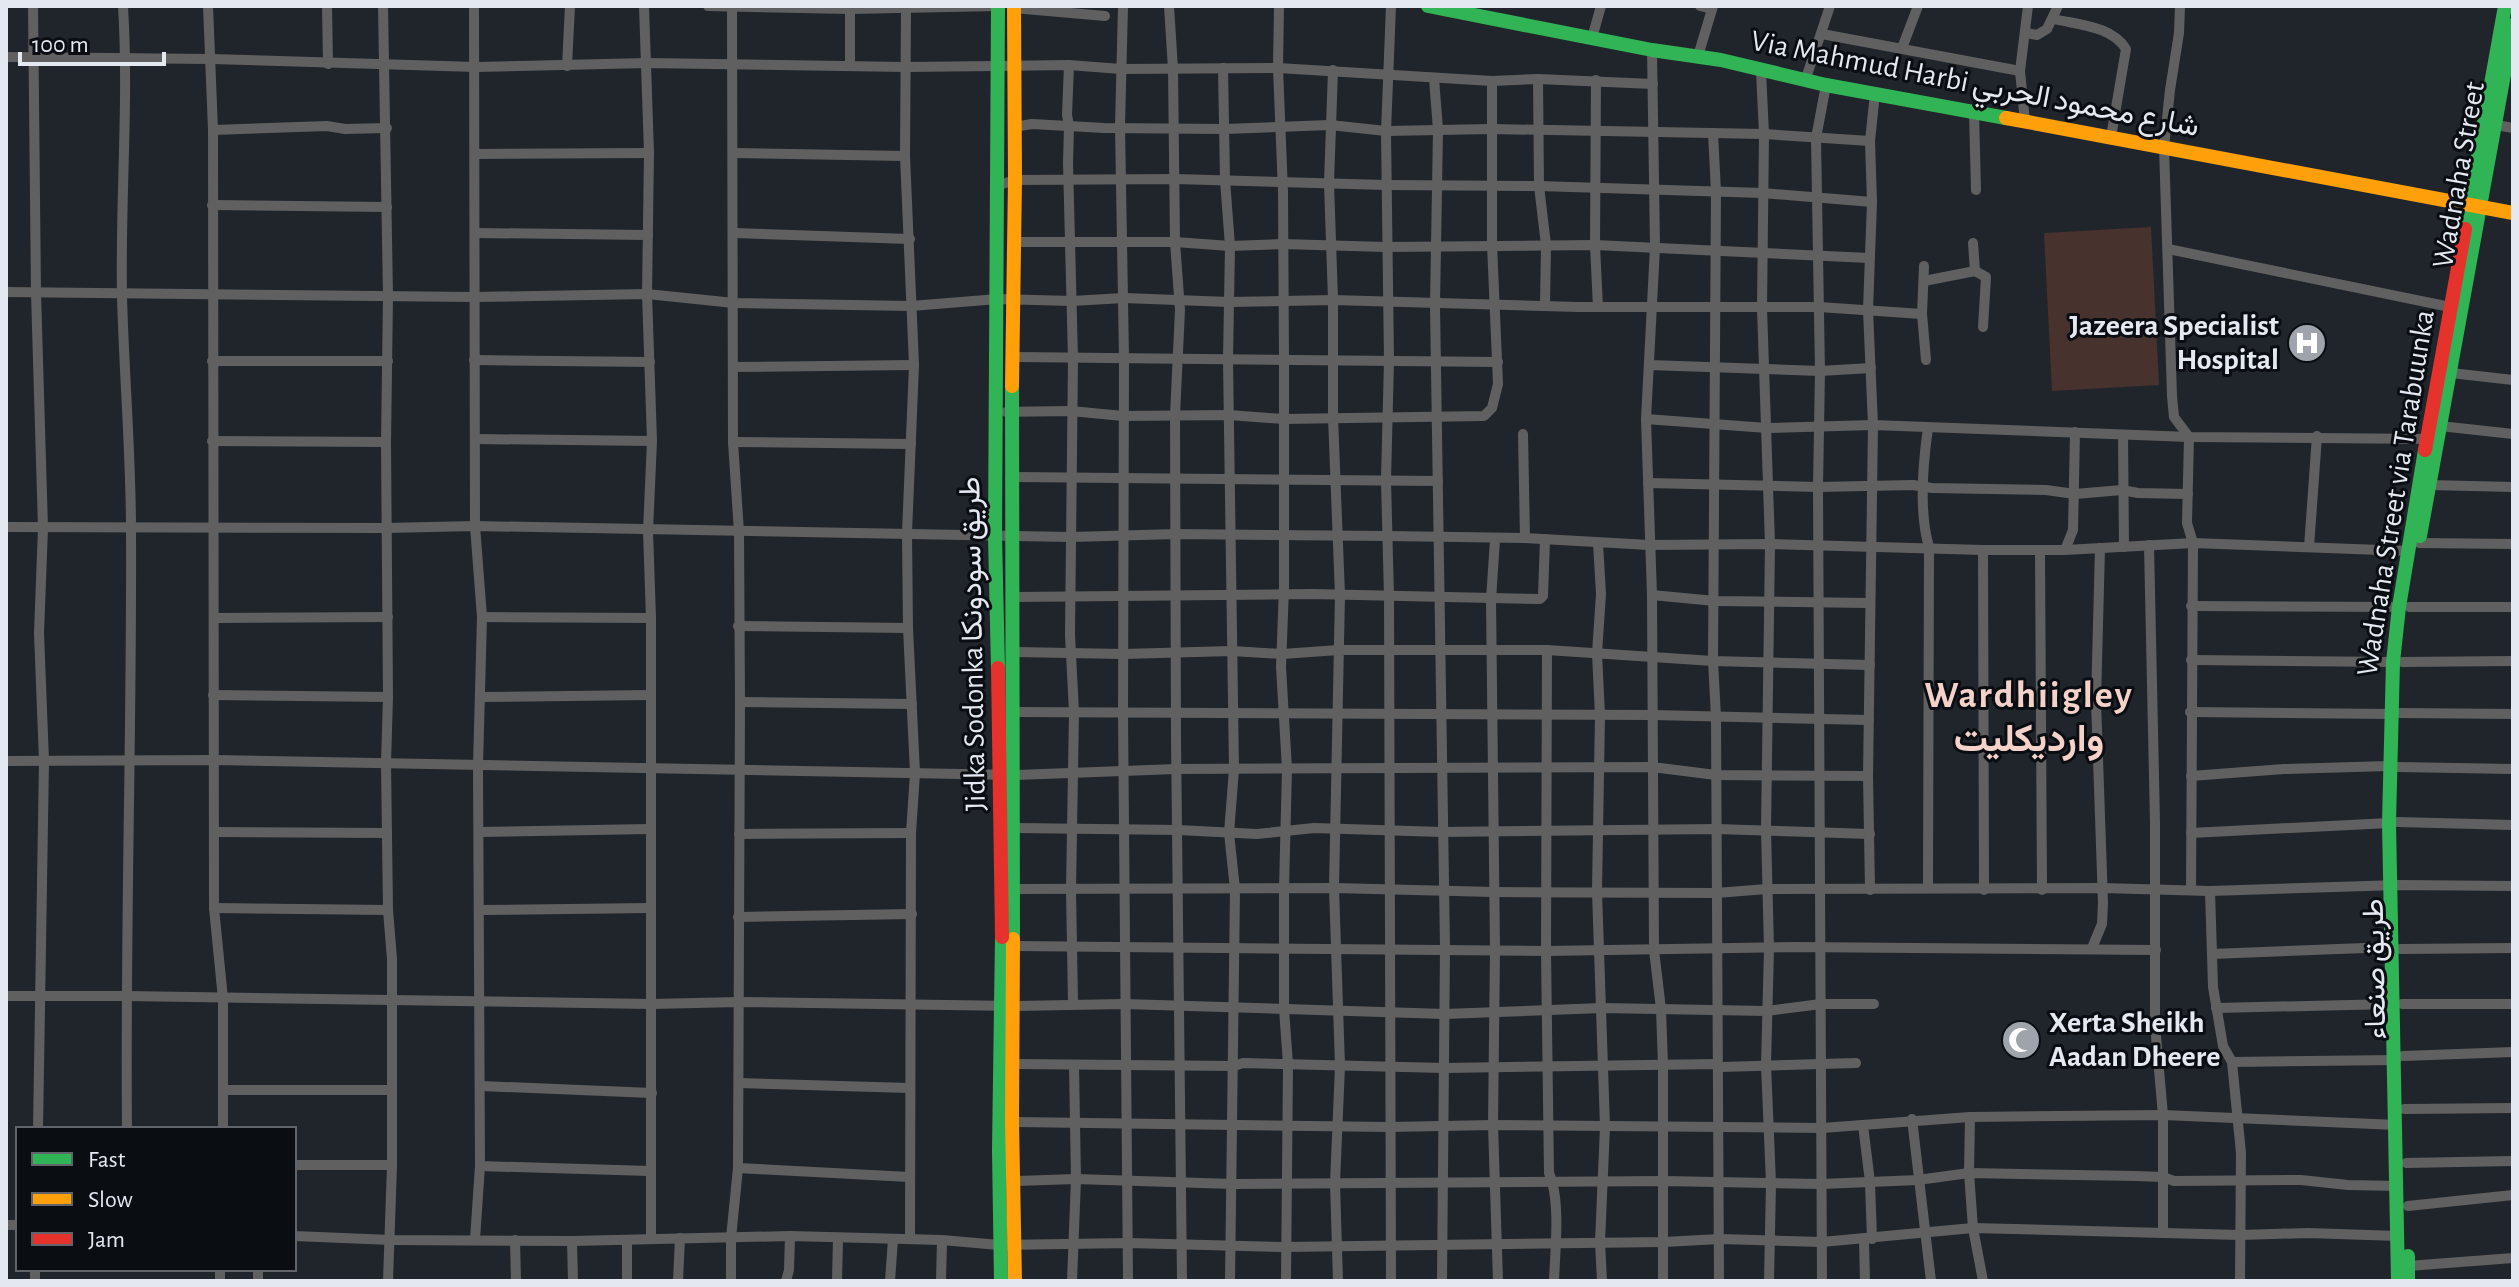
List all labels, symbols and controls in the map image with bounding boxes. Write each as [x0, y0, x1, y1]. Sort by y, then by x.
scale bar [20, 16, 164, 66]
street label: Via Mahmud Harbi شارع محمود الحربي [1747, 26, 2202, 150]
text: 100 m [32, 33, 89, 57]
street label: Wadnaha Street [2428, 79, 2490, 271]
street label: Wadnaha Street via Tarabuunka [2352, 308, 2440, 678]
place label: Jazeera Specialist Hospital [2069, 311, 2279, 375]
hospital icon: Jazeera Specialist Hospital [2286, 322, 2328, 364]
street label: Jidka Sodonka طريق سودونكا [955, 476, 993, 812]
district label: Wardhiigley وارديكليت [1924, 677, 2134, 762]
street label: طريق صنعاء [2359, 898, 2393, 1040]
place label: Xerta Sheikh Aadan Dheere [2049, 1008, 2220, 1072]
mosque icon: Xerta Sheikh Aadan Dheere [2000, 1019, 2042, 1061]
legend [16, 1127, 296, 1271]
text: Fast [88, 1148, 126, 1172]
text: Slow [88, 1188, 133, 1212]
text: Jam [88, 1228, 125, 1252]

